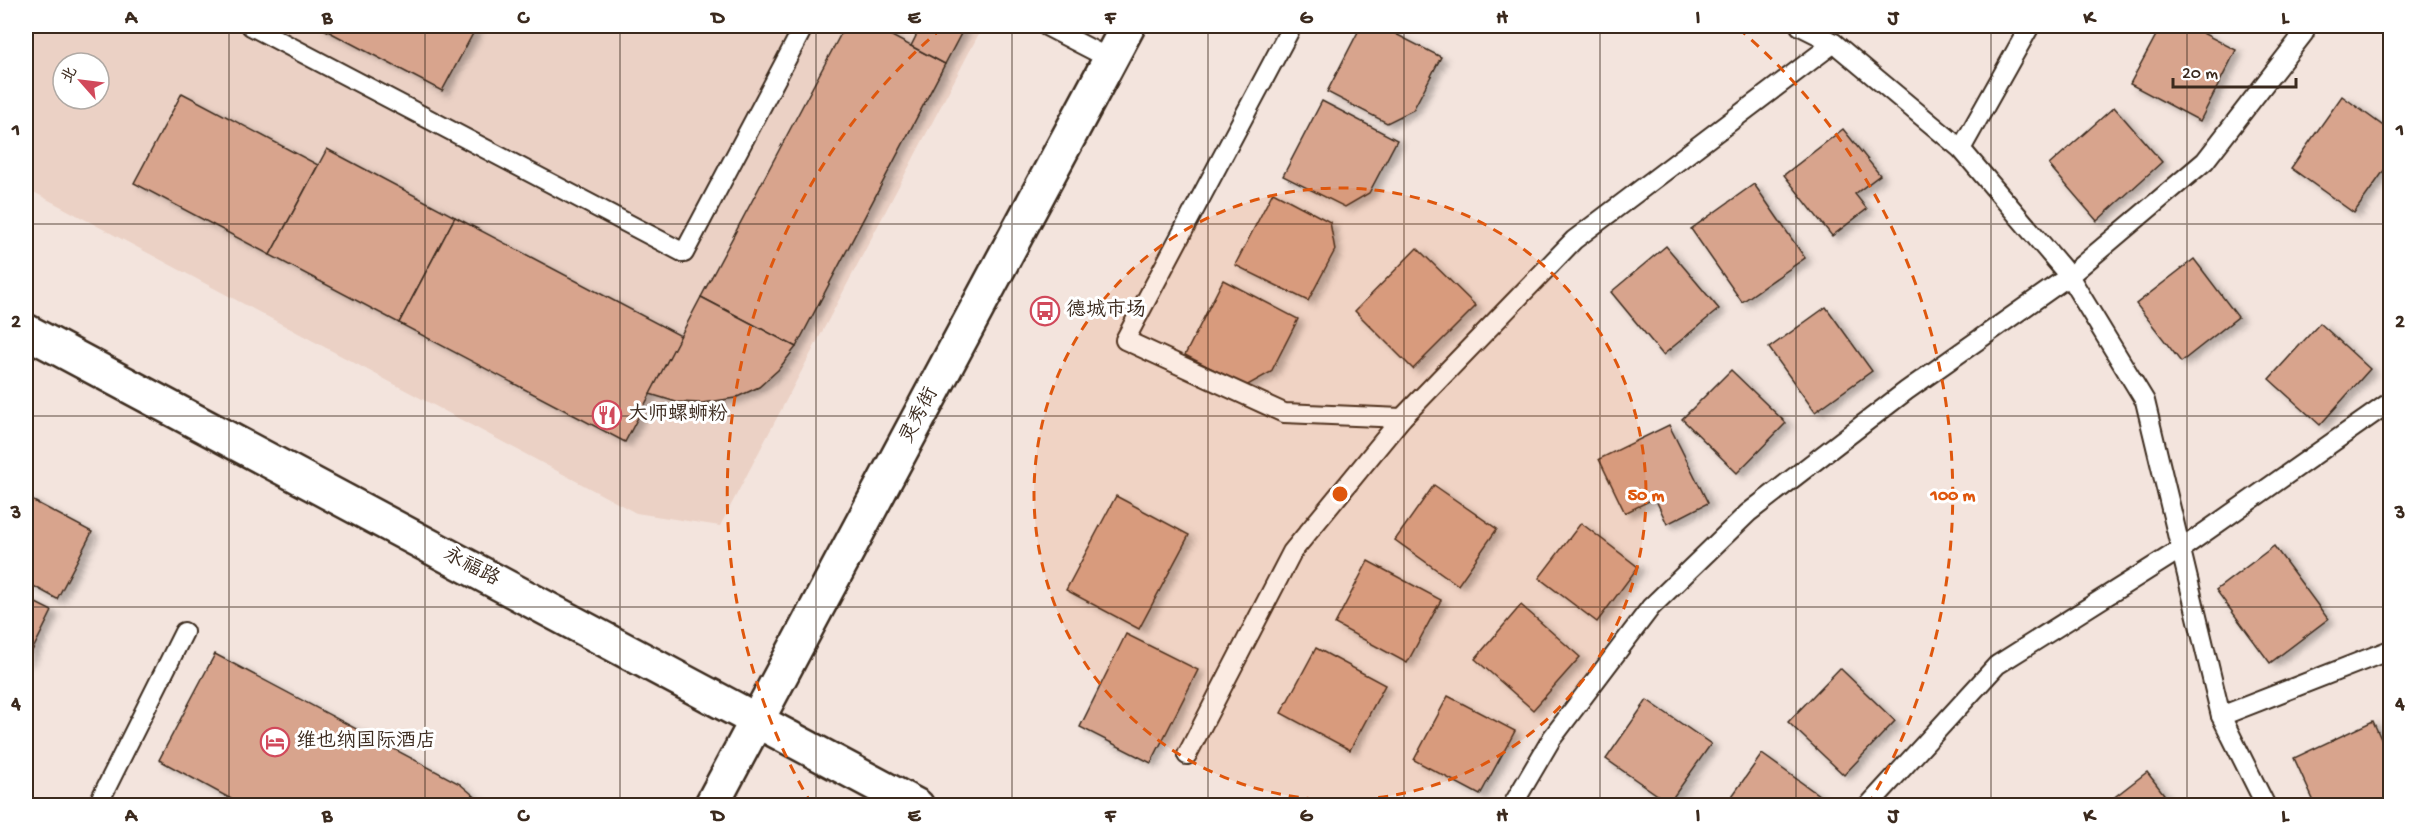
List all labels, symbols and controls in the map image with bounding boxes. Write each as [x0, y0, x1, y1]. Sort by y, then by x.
text: A [124, 8, 139, 31]
text: B [321, 8, 333, 31]
text: C [517, 8, 531, 31]
text: D [709, 8, 725, 31]
text: E [908, 8, 922, 31]
text: F [1104, 8, 1117, 31]
text: G [1300, 8, 1314, 31]
text: H [1496, 8, 1508, 31]
text: I [1696, 8, 1701, 31]
text: J [1887, 8, 1900, 31]
text: K [2082, 8, 2097, 31]
text: L [2281, 8, 2290, 31]
north arrow [51, 51, 111, 111]
scale bar [2173, 51, 2296, 89]
text: 北 [58, 64, 83, 87]
text: 20 m [2182, 64, 2218, 85]
text: 1 [11, 120, 20, 143]
text: 1 [2395, 120, 2404, 143]
bus stop icon: 德城市场 [1029, 295, 1061, 327]
place label: 德城市场 [1066, 298, 1146, 323]
text: 2 [11, 312, 21, 335]
text: 2 [2395, 312, 2405, 335]
street label: 灵秀街 [895, 384, 944, 448]
restaurant icon: 大师螺蛳粉 [591, 399, 623, 431]
place label: 大师螺蛳粉 [628, 403, 728, 427]
centre of rings [1330, 484, 1350, 504]
text: 50 m [1628, 486, 1665, 507]
text: 100 m [1930, 486, 1976, 507]
text: 3 [10, 503, 21, 526]
text: 3 [2394, 503, 2405, 526]
street label: 永福路 [439, 542, 505, 593]
text: 4 [10, 694, 21, 717]
text: 4 [2394, 694, 2405, 717]
hotel icon: 维也纳国际酒店 [259, 726, 291, 758]
place label: 维也纳国际酒店 [296, 729, 436, 754]
text: A [124, 806, 139, 829]
text: B [321, 806, 333, 829]
text: C [517, 806, 531, 829]
text: D [709, 806, 725, 829]
text: E [908, 806, 922, 829]
text: F [1104, 806, 1117, 829]
text: G [1300, 806, 1314, 829]
text: H [1496, 806, 1508, 829]
text: I [1696, 806, 1701, 829]
text: J [1887, 806, 1900, 829]
text: K [2082, 806, 2097, 829]
text: L [2281, 806, 2290, 829]

